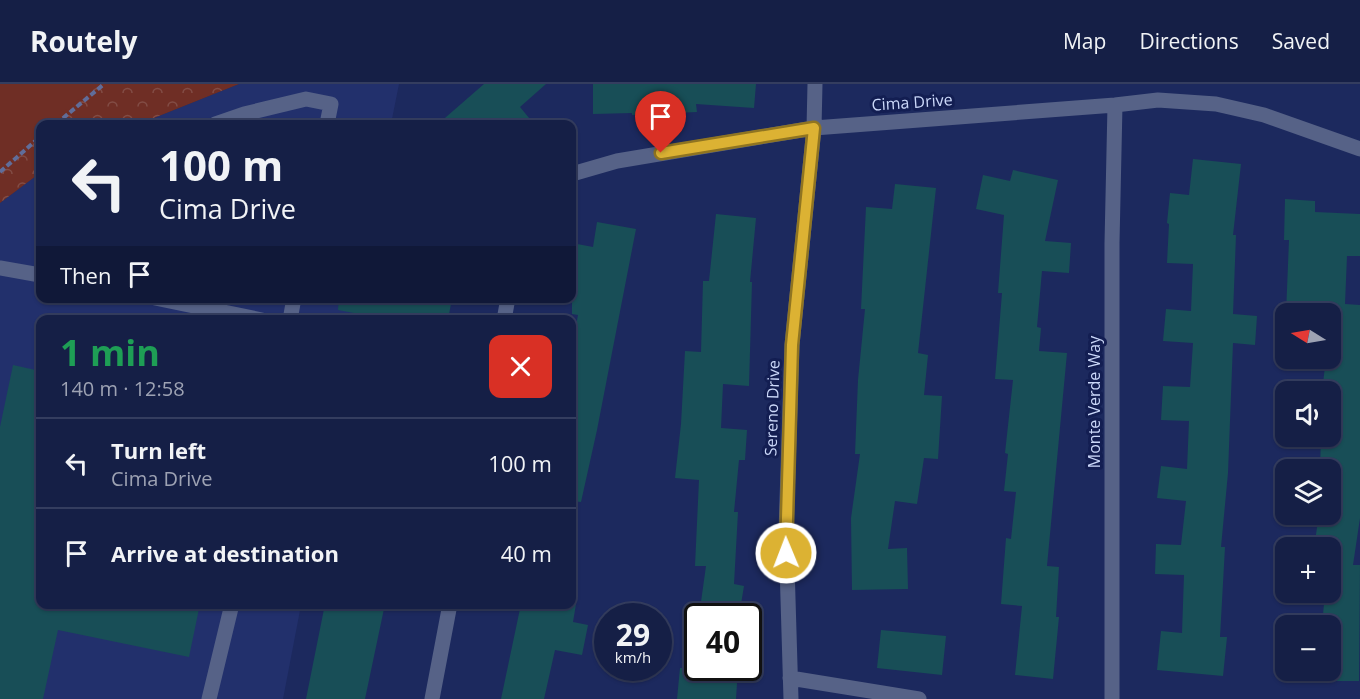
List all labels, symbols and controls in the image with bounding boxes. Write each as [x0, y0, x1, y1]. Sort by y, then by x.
text: Routely [30, 22, 137, 60]
text: Map [1063, 27, 1106, 55]
text: Directions [1139, 27, 1239, 55]
text: Saved [1272, 27, 1330, 55]
street label: Cima Drive [871, 88, 953, 116]
pin [635, 91, 686, 153]
icon: arrive [644, 100, 677, 133]
text: 100 m [159, 136, 283, 193]
icon: left [60, 144, 138, 222]
text: Cima Drive [159, 190, 296, 227]
icon: arrive [123, 258, 156, 291]
text: Then [60, 260, 111, 290]
north arrow [1275, 303, 1341, 369]
map controls [1275, 303, 1341, 681]
text: 1 min [60, 328, 160, 377]
button: close [489, 335, 552, 398]
street label: Monte Verde Way [1083, 335, 1105, 468]
street label: Sereno Drive [759, 360, 785, 456]
text: 140 m · 12:58 [60, 375, 185, 402]
button: sound [1275, 381, 1341, 447]
text: Turn left [111, 435, 206, 465]
icon: left [60, 447, 93, 480]
text: 100 m [488, 448, 552, 478]
button: layers [1275, 459, 1341, 525]
text: Cima Drive [111, 465, 212, 492]
position arrow [754, 521, 818, 585]
icon: arrive [60, 537, 93, 570]
button: + [1275, 537, 1341, 603]
text: Arrive at destination [111, 538, 339, 568]
text: 40 m [501, 538, 552, 568]
speed limit sign: 40 [684, 603, 762, 681]
text: 29 [616, 614, 650, 655]
button: − [1275, 615, 1341, 681]
text: km/h [615, 647, 651, 667]

